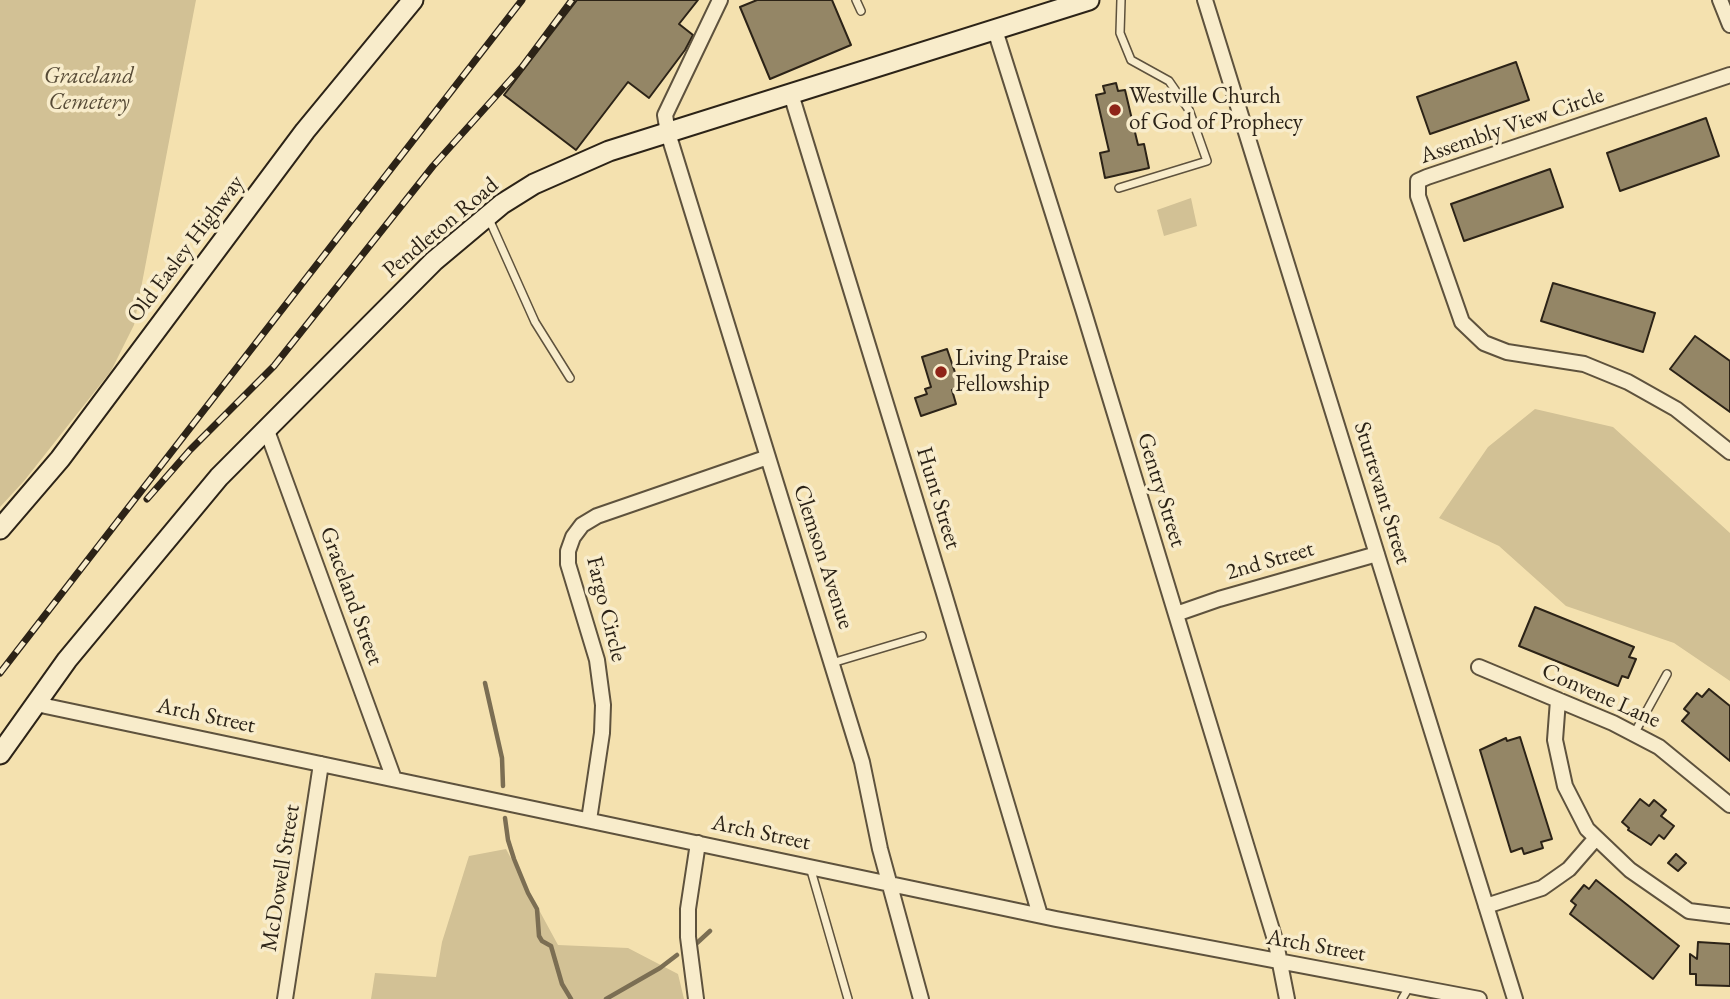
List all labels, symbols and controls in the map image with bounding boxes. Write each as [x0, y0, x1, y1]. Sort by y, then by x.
park label: Graceland Cemetery [44, 63, 134, 117]
street label: Assembly View Circle [1416, 82, 1608, 170]
place label: Westville Church of God of Prophecy [1129, 83, 1303, 137]
marker: Westville Church of God of Prophecy [1107, 102, 1123, 118]
street label: Old Easley Highway [122, 170, 250, 328]
street label: Pendleton Road [378, 172, 504, 284]
place label: Living Praise Fellowship [955, 345, 1068, 399]
marker: Living Praise Fellowship [933, 364, 949, 380]
street label: Sturtevant Street [1347, 419, 1417, 567]
street label: Gentry Street [1131, 430, 1191, 550]
street label: Hunt Street [909, 444, 967, 552]
street label: Clemson Avenue [787, 481, 859, 633]
street label: Graceland Street [313, 523, 389, 669]
street label: 2nd Street [1223, 535, 1317, 587]
street label: Fargo Circle [580, 554, 632, 664]
street label: Convene Lane [1537, 658, 1665, 734]
street label: Arch Street [154, 692, 258, 740]
street label: McDowell Street [256, 803, 306, 953]
street label: Arch Street [709, 809, 813, 857]
street label: Arch Street [1264, 924, 1368, 968]

